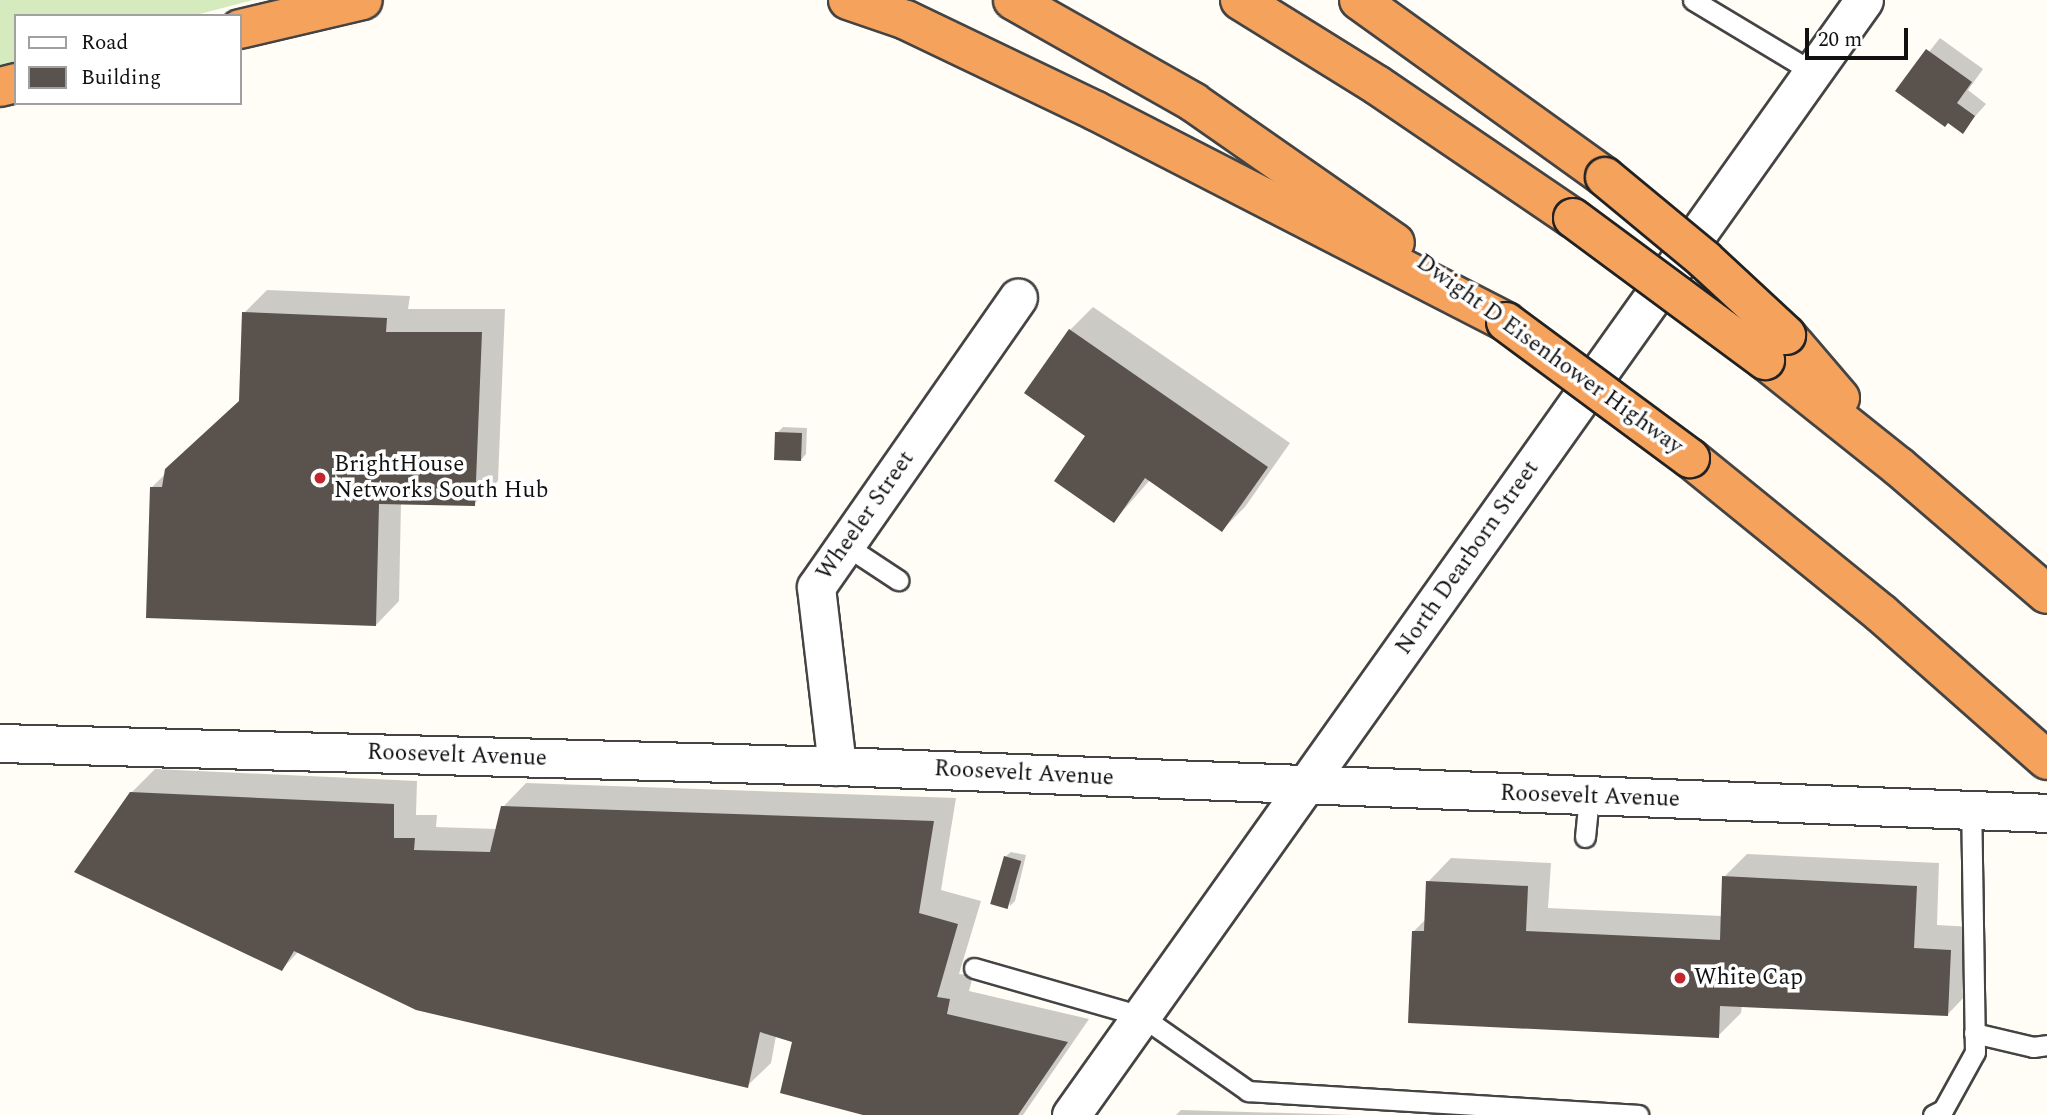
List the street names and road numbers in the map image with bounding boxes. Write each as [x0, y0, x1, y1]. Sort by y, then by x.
street label: Dwight D Eisenhower Highway [1410, 249, 1688, 461]
street label: Wheeler Street [811, 446, 921, 586]
street label: North Dearborn Street [1391, 456, 1545, 660]
street label: Roosevelt Avenue [367, 739, 547, 773]
street label: Roosevelt Avenue [933, 756, 1115, 792]
street label: Roosevelt Avenue [1500, 780, 1680, 814]

